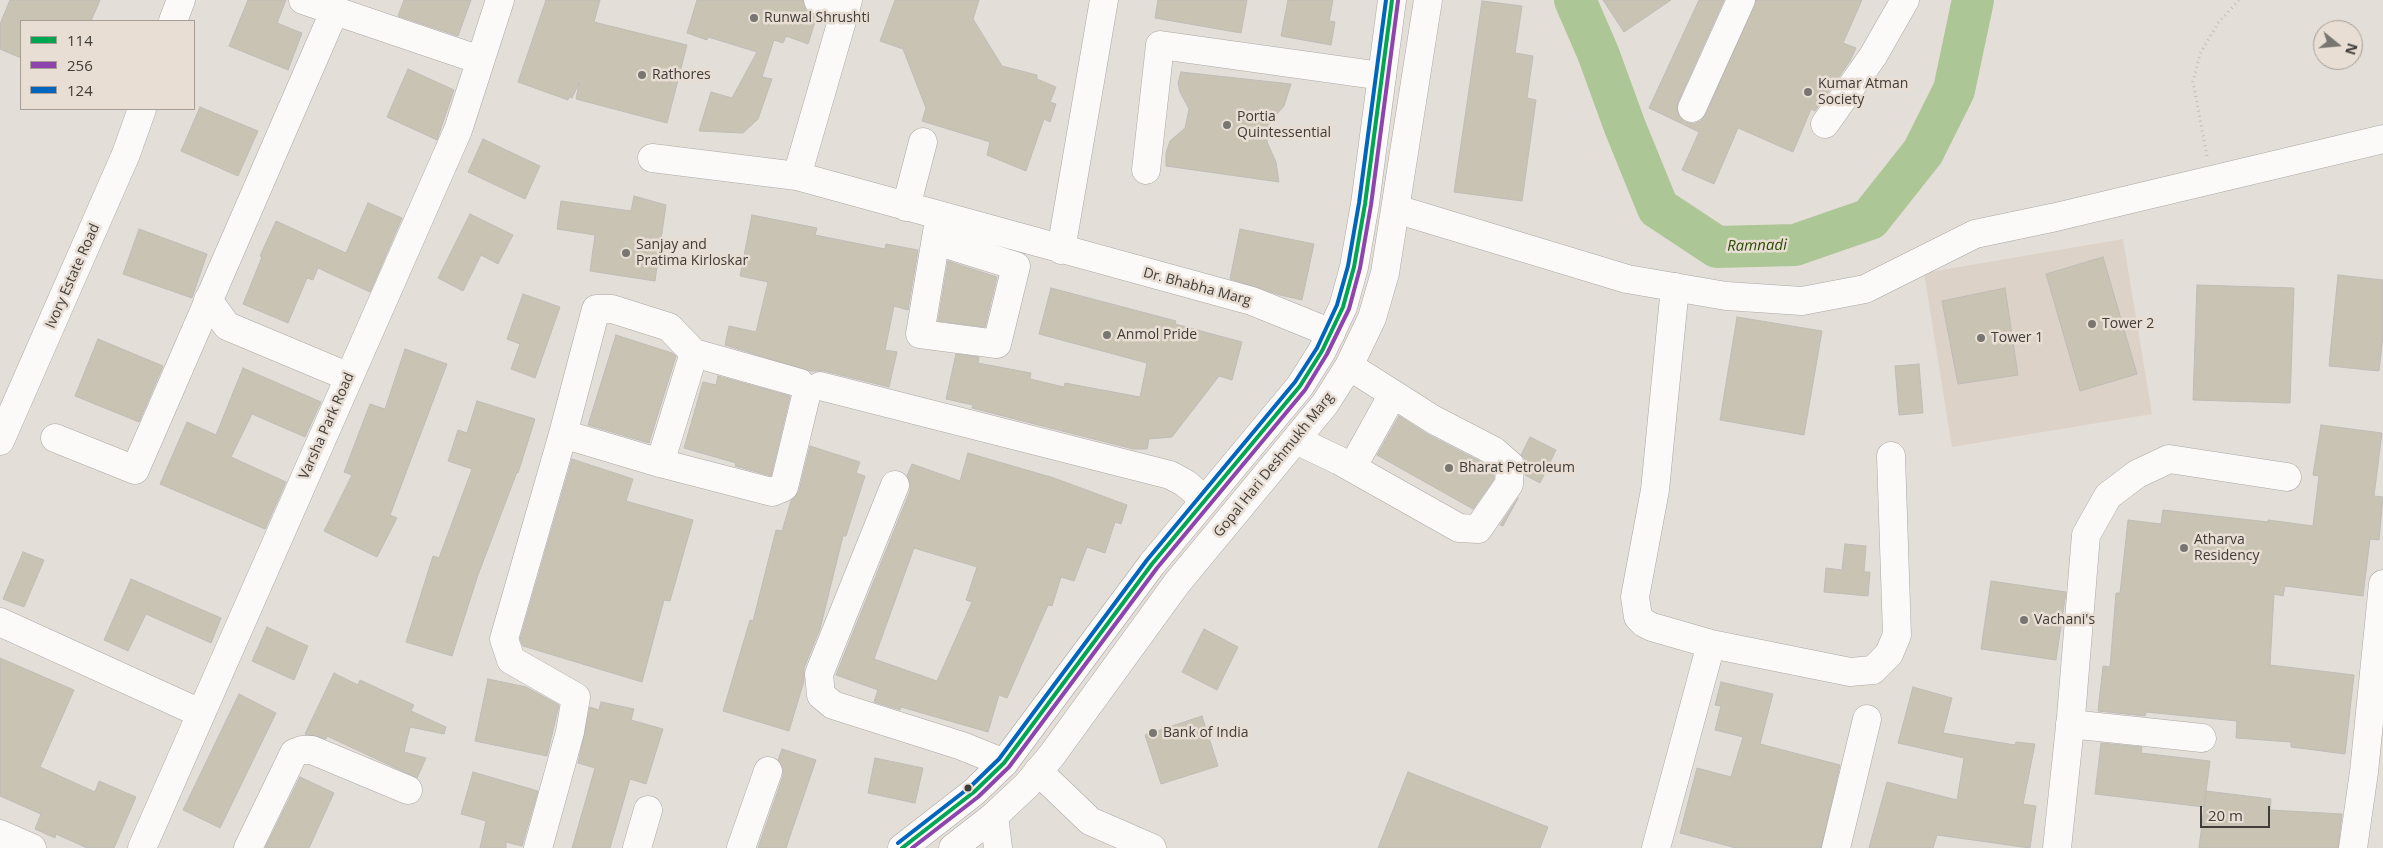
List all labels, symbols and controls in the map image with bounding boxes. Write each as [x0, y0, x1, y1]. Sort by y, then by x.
place label: Runwal Shrushti [764, 10, 870, 26]
marker: Runwal Shrushti [748, 12, 760, 24]
legend [20, 20, 195, 110]
north arrow [2313, 20, 2363, 70]
text: 114 [67, 30, 93, 50]
text: N [2341, 41, 2363, 57]
text: 256 [67, 55, 93, 75]
place label: Rathores [652, 67, 711, 83]
marker: Rathores [636, 69, 648, 81]
place label: Kumar Atman Society [1818, 76, 1908, 108]
text: 124 [67, 80, 93, 100]
marker: Kumar Atman Society [1802, 86, 1814, 98]
place label: Portia Quintessential [1237, 109, 1331, 142]
marker: Portia Quintessential [1221, 119, 1233, 131]
street label: Ivory Estate Road [42, 221, 104, 331]
water label: Ramnadi [1727, 236, 1787, 256]
place label: Sanjay and Pratima Kirloskar [636, 237, 748, 270]
marker: Sanjay and Pratima Kirloskar [620, 247, 632, 259]
street label: Dr. Bhabha Marg [1141, 265, 1253, 309]
place label: Tower 2 [2102, 316, 2154, 332]
marker: Tower 2 [2086, 318, 2098, 330]
place label: Anmol Pride [1117, 327, 1197, 343]
marker: Anmol Pride [1101, 329, 1113, 341]
place label: Tower 1 [1991, 330, 2043, 346]
marker: Tower 1 [1975, 332, 1987, 344]
street label: Varsha Park Road [296, 370, 358, 482]
street label: Gopal Hari Deshmukh Marg [1210, 389, 1338, 541]
place label: Bharat Petroleum [1459, 460, 1575, 476]
marker: Bharat Petroleum [1443, 462, 1455, 474]
place label: Atharva Residency [2194, 532, 2259, 564]
marker: Atharva Residency [2178, 542, 2190, 554]
place label: Vachani's [2034, 612, 2095, 628]
marker: Vachani's [2018, 614, 2030, 626]
place label: Bank of India [1163, 725, 1249, 741]
marker: Bank of India [1147, 727, 1159, 739]
unlabelled marker [963, 783, 973, 793]
scale bar [2203, 796, 2273, 828]
text: 20 m [2208, 805, 2243, 825]

